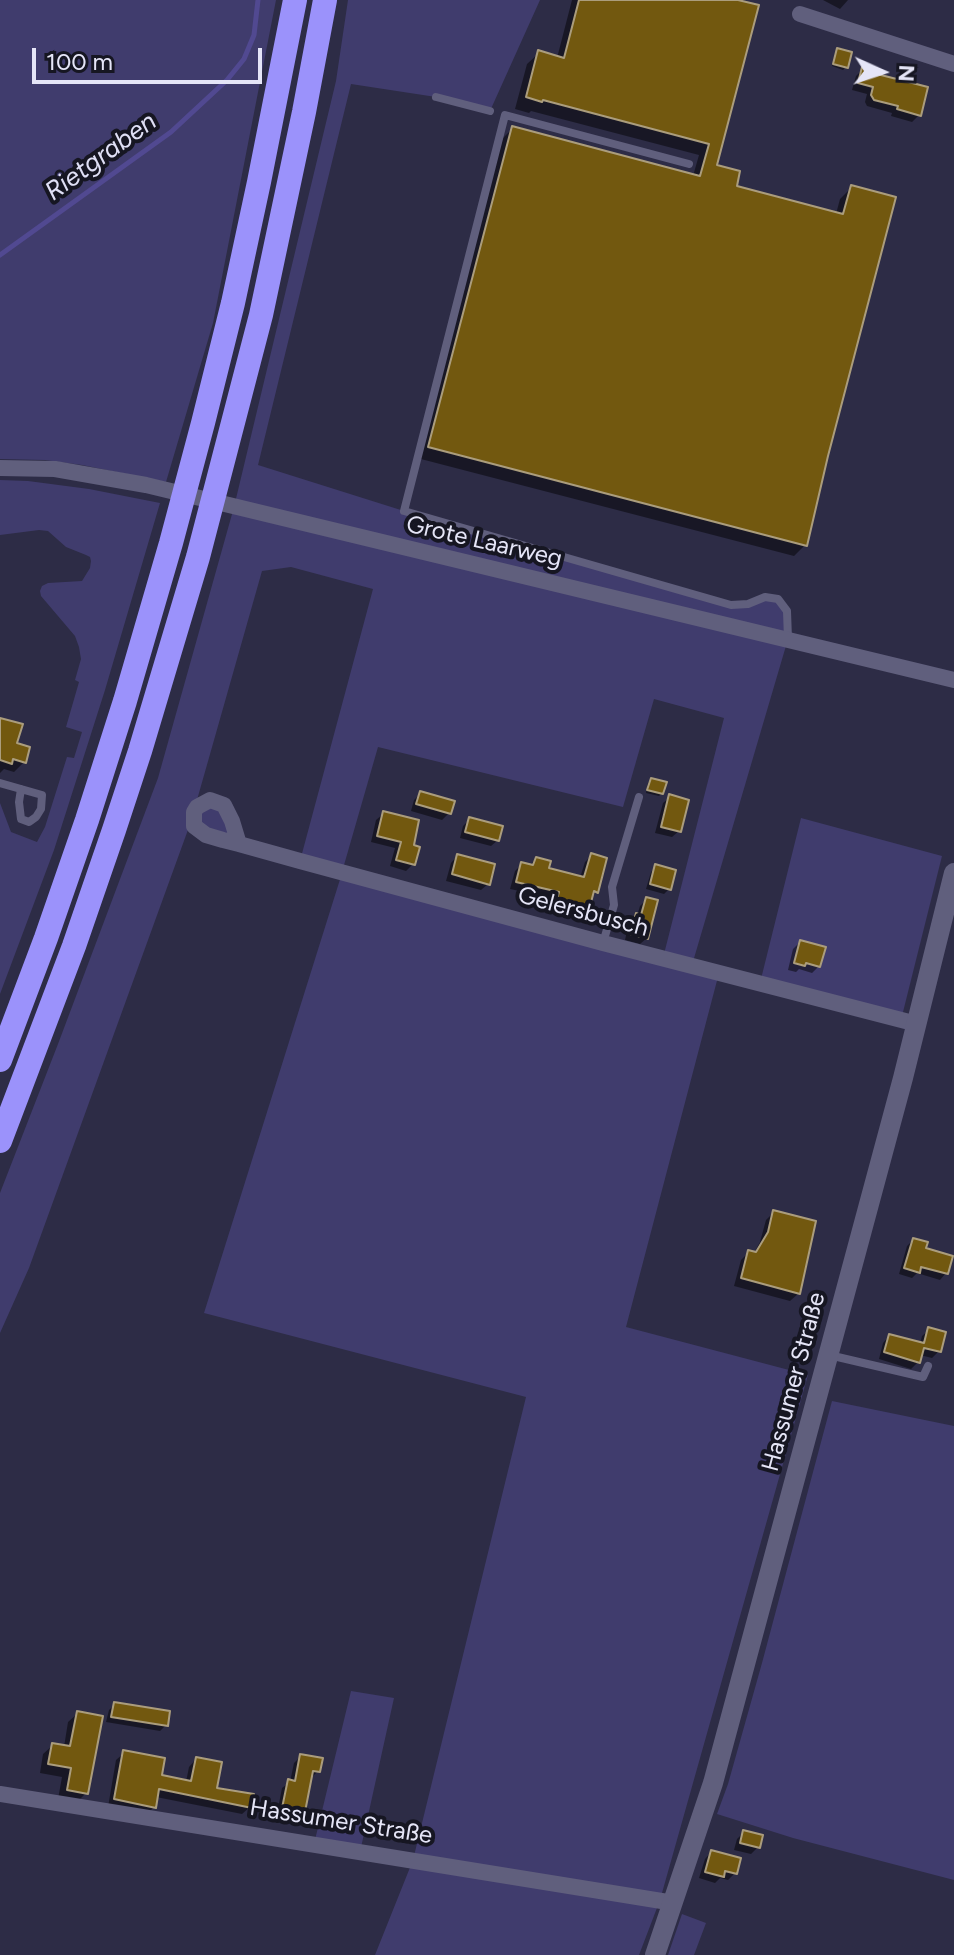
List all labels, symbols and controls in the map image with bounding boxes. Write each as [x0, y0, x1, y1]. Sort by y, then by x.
scale bar [36, 32, 266, 82]
north arrow [842, 32, 922, 112]
text: 100 m [46, 47, 113, 76]
text: N [893, 64, 920, 82]
water label: Rietgraben [39, 106, 163, 208]
street label: Grote Laarweg [403, 510, 565, 574]
street label: Gelersbusch [515, 881, 651, 943]
street label: Hassumer Straße [756, 1289, 832, 1475]
street label: Hassumer Straße [248, 1793, 434, 1851]

